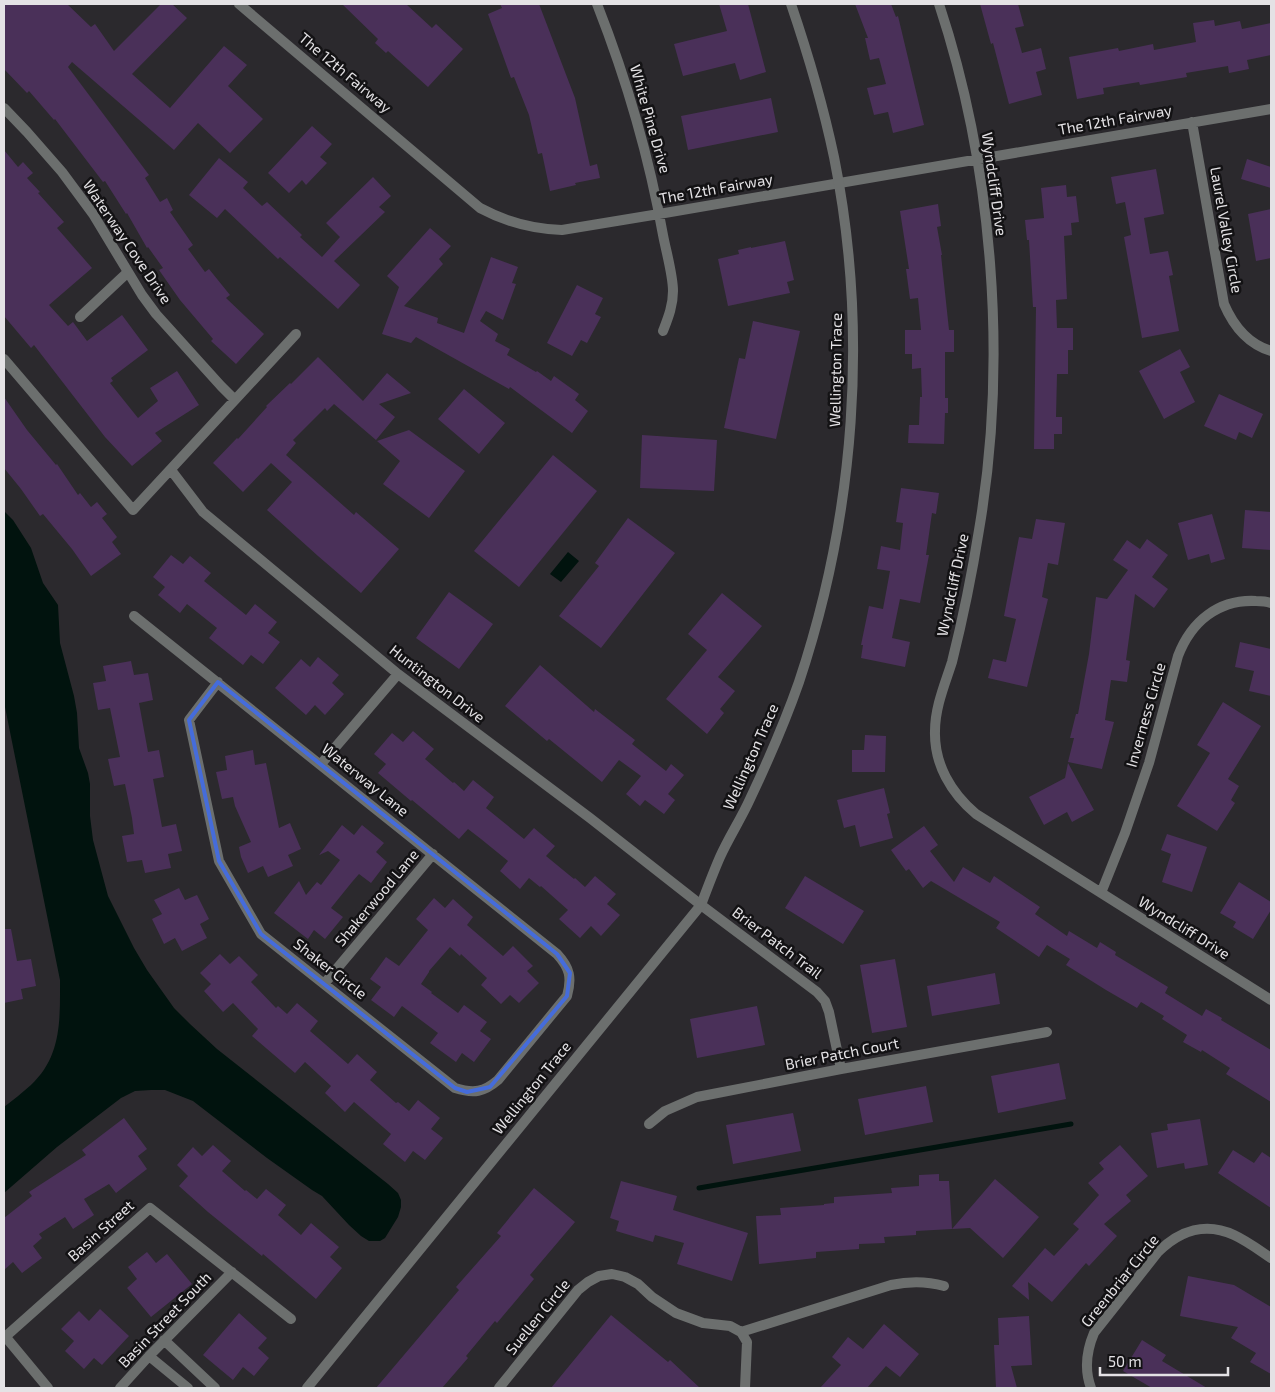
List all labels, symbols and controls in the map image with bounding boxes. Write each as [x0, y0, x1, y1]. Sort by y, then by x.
street label: The 12th Fairway [296, 28, 396, 116]
street label: White Pine Drive [627, 62, 675, 175]
street label: The 12th Fairway [1057, 100, 1173, 138]
street label: Wyndcliff Drive [979, 131, 1011, 237]
street label: Laurel Valley Circle [1207, 165, 1247, 295]
street label: The 12th Fairway [658, 169, 774, 207]
street label: Waterway Cove Drive [80, 176, 176, 307]
street label: Wellington Trace [825, 313, 845, 427]
street label: Wyndcliff Drive [932, 532, 972, 638]
street label: Huntington Drive [386, 640, 489, 726]
street label: Inverness Circle [1122, 660, 1169, 769]
street label: Wellington Trace [719, 701, 782, 813]
street label: Waterway Lane [319, 739, 413, 820]
street label: Shakerwood Lane [330, 845, 422, 949]
street label: Wyndcliff Drive [1135, 892, 1234, 963]
street label: Brier Patch Trail [729, 903, 826, 982]
street label: Shaker Circle [290, 934, 371, 1002]
street label: Brier Patch Court [783, 1033, 901, 1073]
street label: Wellington Trace [488, 1037, 574, 1138]
street label: Basin Street [64, 1196, 137, 1265]
street label: Greenbriar Circle [1076, 1231, 1162, 1330]
street label: Basin Street South [114, 1268, 214, 1371]
street label: Suellen Circle [501, 1275, 573, 1358]
scale bar [1100, 1344, 1228, 1376]
text: 50 m [1108, 1352, 1142, 1370]

